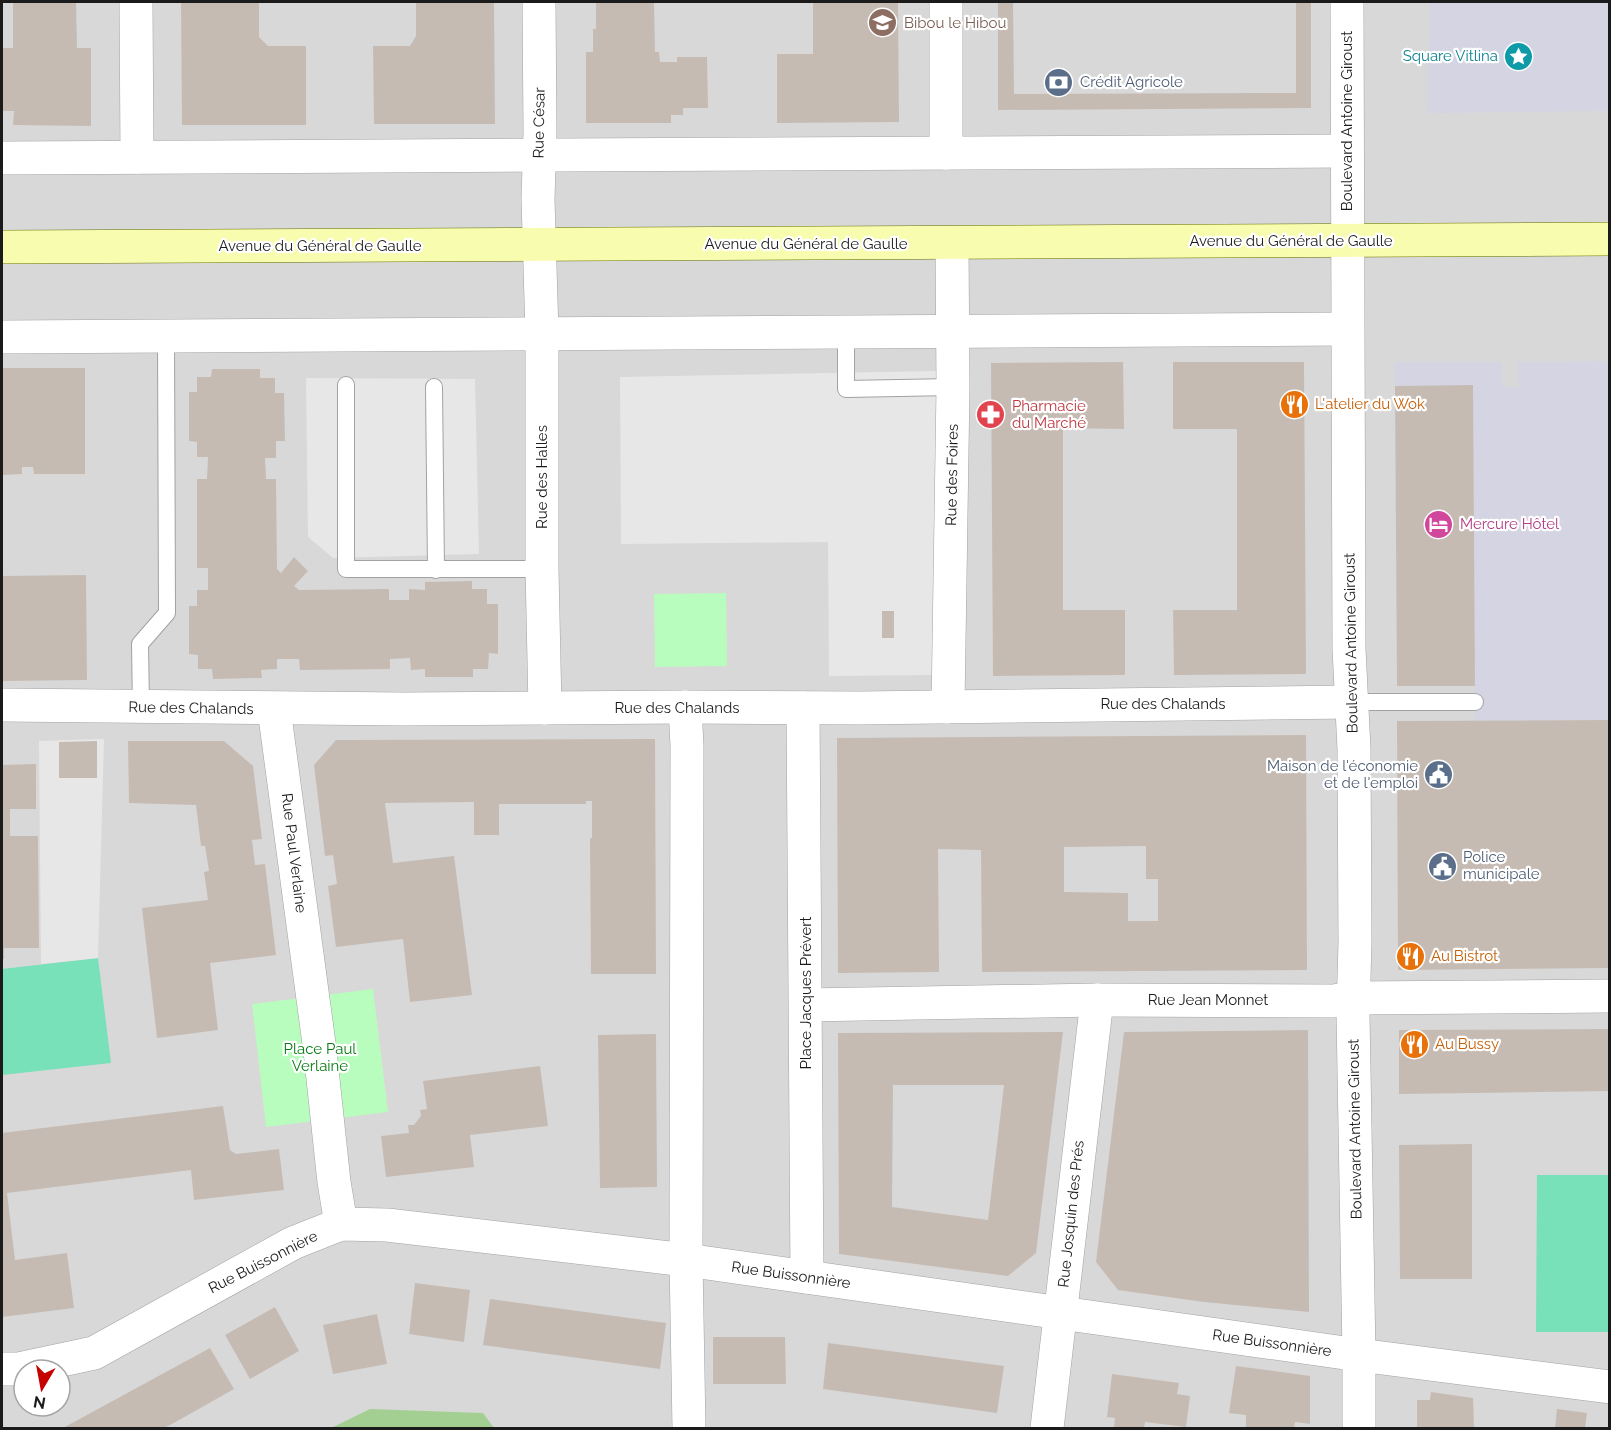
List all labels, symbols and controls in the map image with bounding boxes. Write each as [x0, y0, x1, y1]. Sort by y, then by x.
school or university icon: Bibou le Hibou [867, 7, 899, 39]
place label: Bibou le Hibou [904, 14, 1006, 32]
street label: Boulevard Antoine Giroust [1338, 31, 1356, 211]
place icon: Square Vitlina [1503, 40, 1535, 72]
place label: Square Vitlina [1403, 47, 1498, 65]
bank icon: Crédit Agricole [1043, 66, 1075, 98]
place label: Crédit Agricole [1080, 73, 1183, 91]
street label: Rue César [529, 87, 549, 159]
street label: Avenue du Général de Gaulle [1189, 232, 1393, 250]
street label: Avenue du Général de Gaulle [704, 235, 908, 253]
street label: Avenue du Général de Gaulle [218, 237, 422, 255]
restaurant icon: L'atelier du Wok [1278, 388, 1310, 420]
place label: L'atelier du Wok [1315, 395, 1425, 413]
place label: Pharmacie du Marché [1012, 397, 1086, 432]
pharmacy icon: Pharmacie du Marché [975, 399, 1007, 431]
street label: Rue des Foires [942, 424, 962, 526]
street label: Rue des Halles [533, 425, 551, 529]
hotel icon: Mercure Hôtel [1423, 508, 1455, 540]
place label: Mercure Hôtel [1460, 515, 1560, 533]
street label: Boulevard Antoine Giroust [1340, 553, 1362, 733]
street label: Rue des Chalands [1100, 695, 1226, 713]
street label: Rue des Chalands [128, 698, 254, 718]
street label: Rue des Chalands [614, 699, 740, 717]
place label: Maison de l'économie et de l'emploi [1267, 757, 1418, 792]
public building icon: Maison de l'économie et de l'emploi [1423, 759, 1455, 791]
street label: Rue Paul Verlaine [278, 792, 310, 914]
place label: Police municipale [1463, 848, 1540, 883]
public building icon: Police municipale [1426, 850, 1458, 882]
street label: Place Jacques Prévert [797, 916, 815, 1070]
restaurant icon: Au Bistrot [1394, 940, 1426, 972]
place label: Au Bistrot [1431, 947, 1498, 965]
street label: Rue Jean Monnet [1148, 991, 1268, 1009]
restaurant icon: Au Bussy [1398, 1028, 1430, 1060]
place label: Au Bussy [1435, 1035, 1499, 1053]
street label: Boulevard Antoine Giroust [1344, 1039, 1366, 1219]
park label: Place Paul Verlaine [284, 1040, 357, 1075]
street label: Rue Josquin des Prés [1054, 1140, 1088, 1288]
street label: Rue Buissonnière [205, 1227, 321, 1297]
street label: Rue Buissonnière [730, 1258, 852, 1292]
street label: Rue Buissonnière [1211, 1326, 1333, 1360]
north arrow [12, 1358, 72, 1418]
text: N [32, 1392, 47, 1413]

